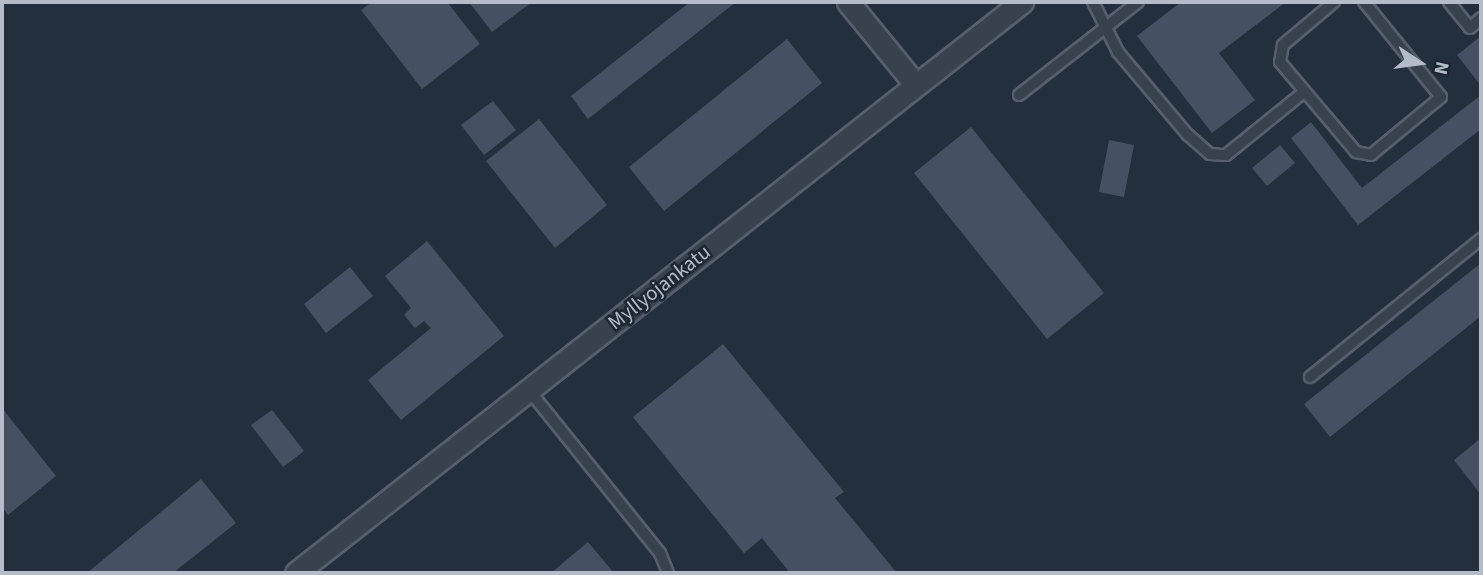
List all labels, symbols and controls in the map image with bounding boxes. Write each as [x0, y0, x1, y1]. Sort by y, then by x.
north arrow [1385, 28, 1455, 98]
text: N [1426, 59, 1456, 77]
street label: Myllyojankatu [603, 239, 715, 335]

